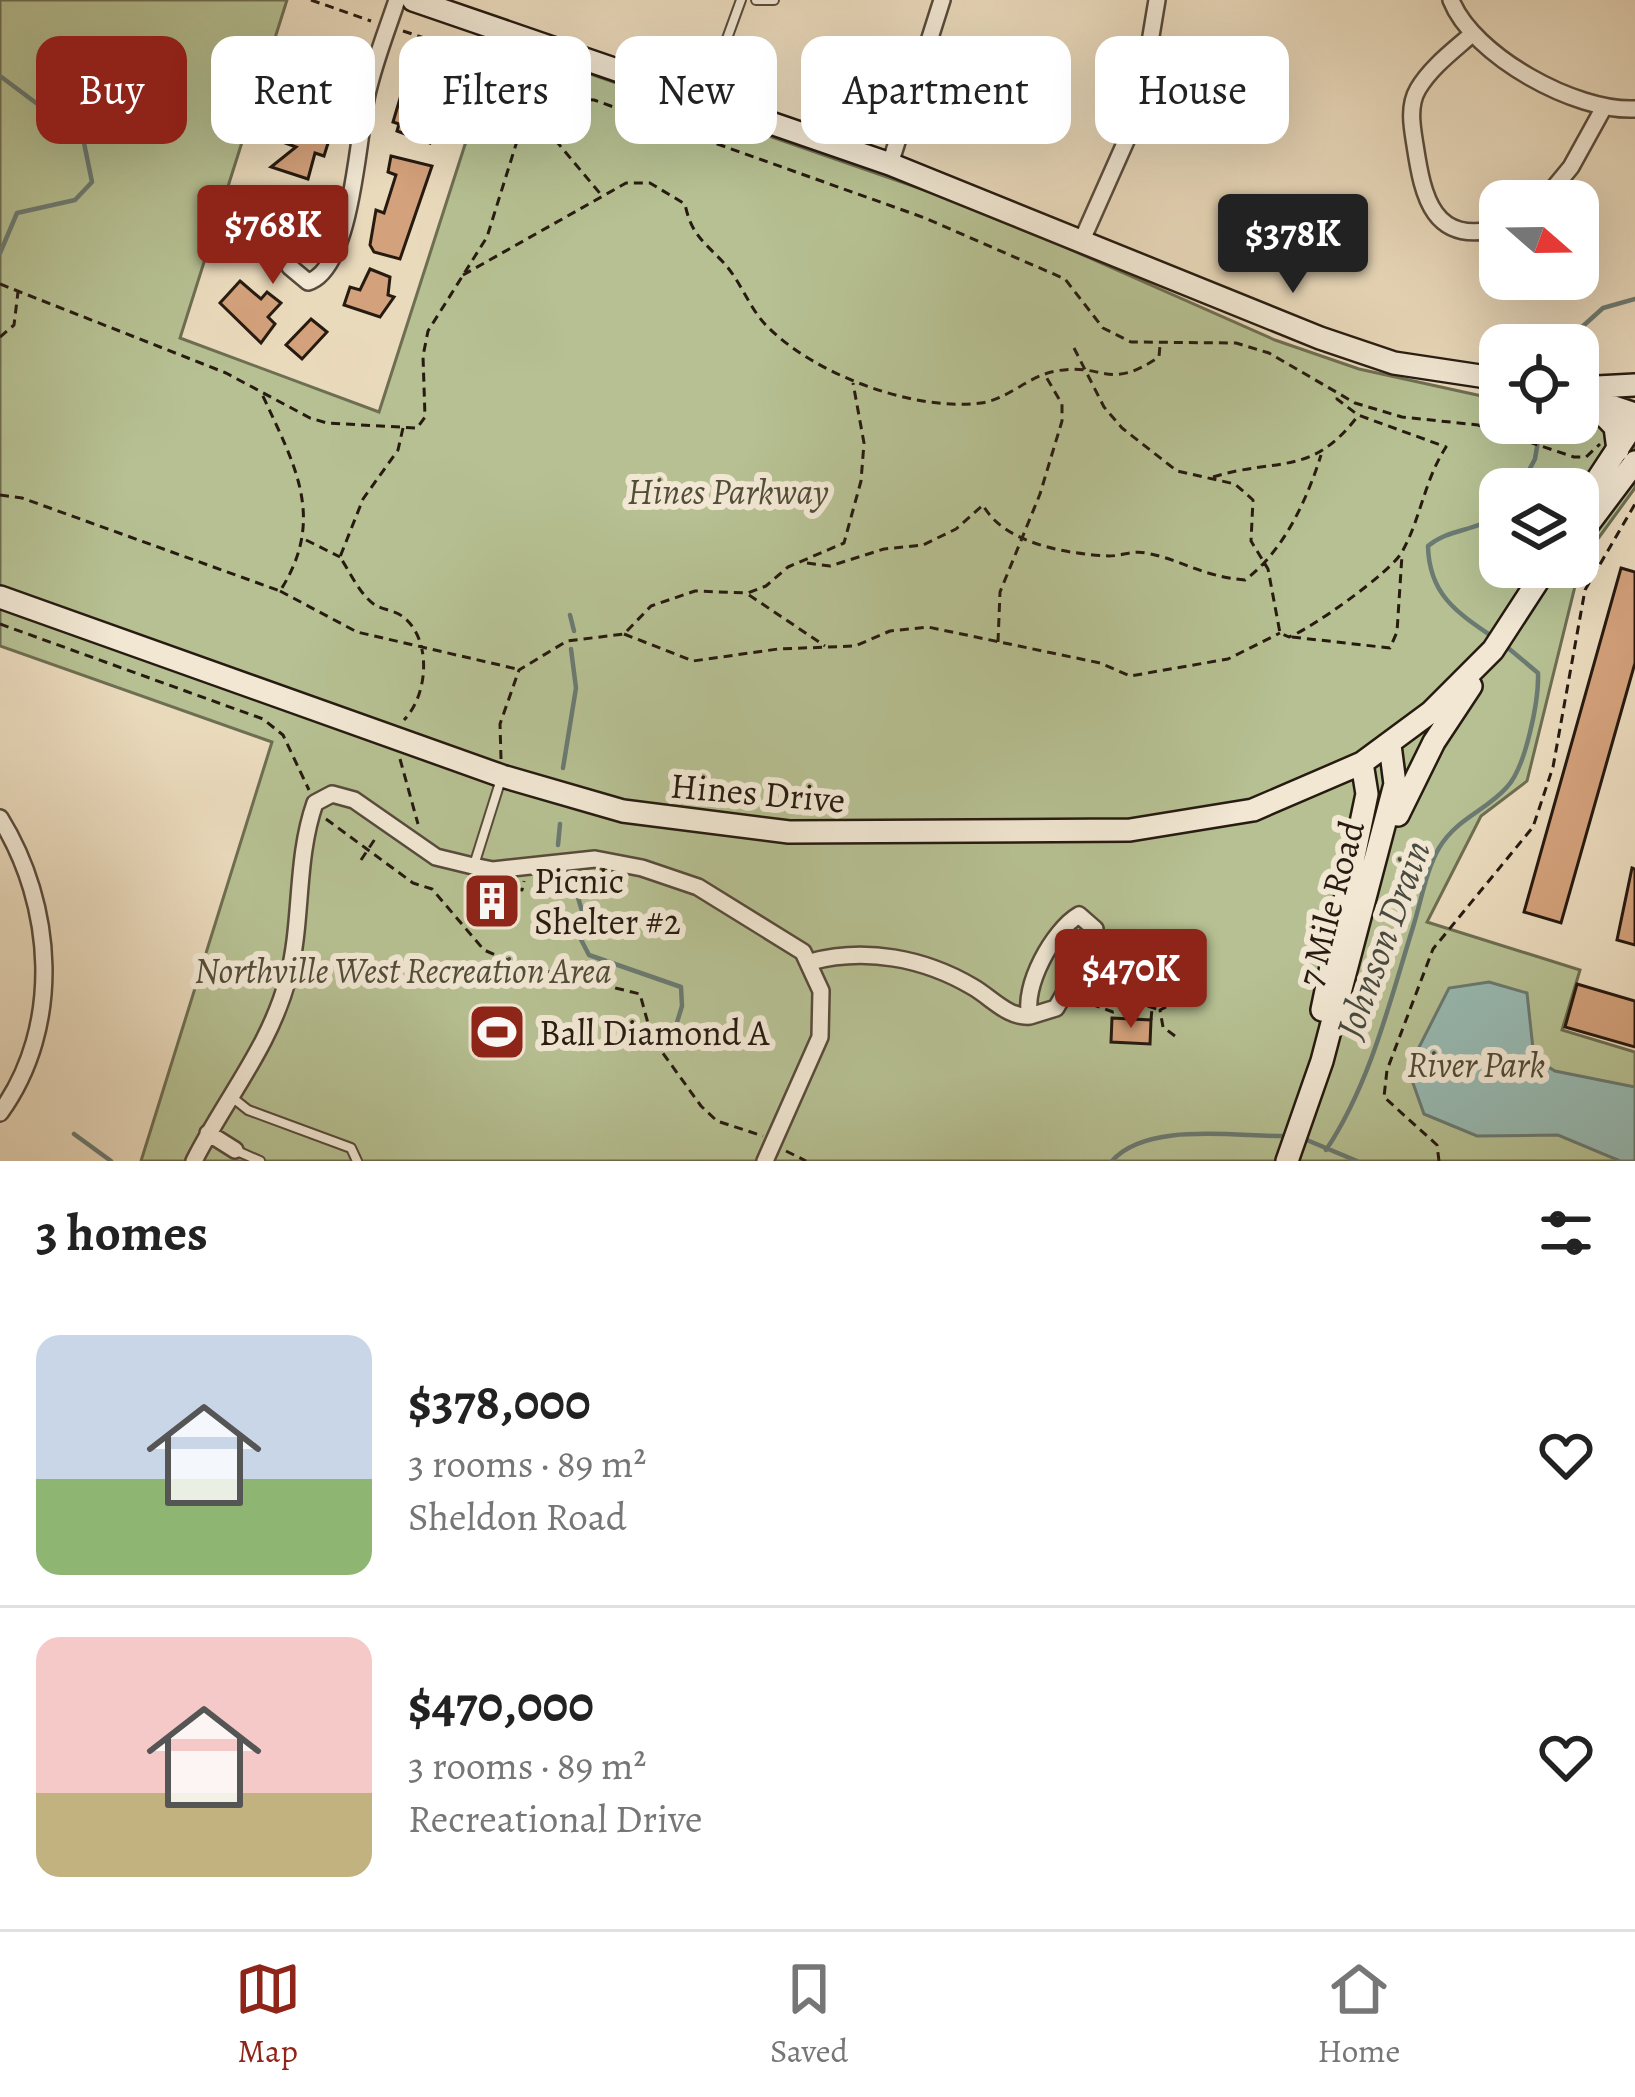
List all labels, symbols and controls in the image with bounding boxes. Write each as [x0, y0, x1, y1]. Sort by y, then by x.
chip: Buy [36, 36, 187, 144]
chip: Rent [211, 36, 375, 144]
chip: Filters [399, 36, 591, 144]
chip: New [615, 36, 777, 144]
chip: Apartment [801, 36, 1071, 144]
chip: House [1095, 36, 1289, 144]
north arrow [1479, 180, 1599, 300]
map controls [1479, 180, 1599, 588]
pin: $768K [189, 185, 357, 287]
pin: $378K [1209, 194, 1377, 296]
text: $768K [224, 197, 322, 250]
text: $378K [1245, 206, 1341, 259]
button: locate [1479, 324, 1599, 444]
park label: Hines Parkway [627, 467, 829, 516]
button: layers [1479, 468, 1599, 588]
street label: Hines Drive [669, 760, 847, 825]
street label: 7 Mile Road [1285, 814, 1376, 991]
water label: Johnson Drain [1322, 833, 1443, 1046]
place label: Picnic Shelter #2 [534, 856, 681, 946]
building icon: Picnic Shelter #2 [461, 870, 523, 932]
pin: $470K [1047, 929, 1215, 1031]
text: $470K [1082, 941, 1180, 994]
park label: Northville West Recreation Area [194, 946, 612, 995]
sports icon: Ball Diamond A [466, 1001, 528, 1063]
place label: Ball Diamond A [539, 1008, 770, 1057]
park label: River Park [1407, 1040, 1545, 1089]
text: 3 homes [36, 1198, 208, 1268]
icon: filters [1533, 1200, 1599, 1266]
text: $378,000 [408, 1367, 591, 1437]
icon: home [132, 1383, 276, 1527]
icon: heart [1533, 1422, 1599, 1488]
text: 3 rooms · 89 m² [408, 1437, 646, 1490]
text: Sheldon Road [408, 1490, 627, 1543]
text: $470,000 [408, 1669, 594, 1739]
icon: home [132, 1685, 276, 1829]
icon: heart [1533, 1724, 1599, 1790]
text: 3 rooms · 89 m² [408, 1739, 646, 1792]
text: Recreational Drive [408, 1792, 703, 1845]
tab: Map [235, 1956, 301, 2073]
tab: Saved [770, 1956, 848, 2073]
tab: Home [1317, 1956, 1400, 2073]

